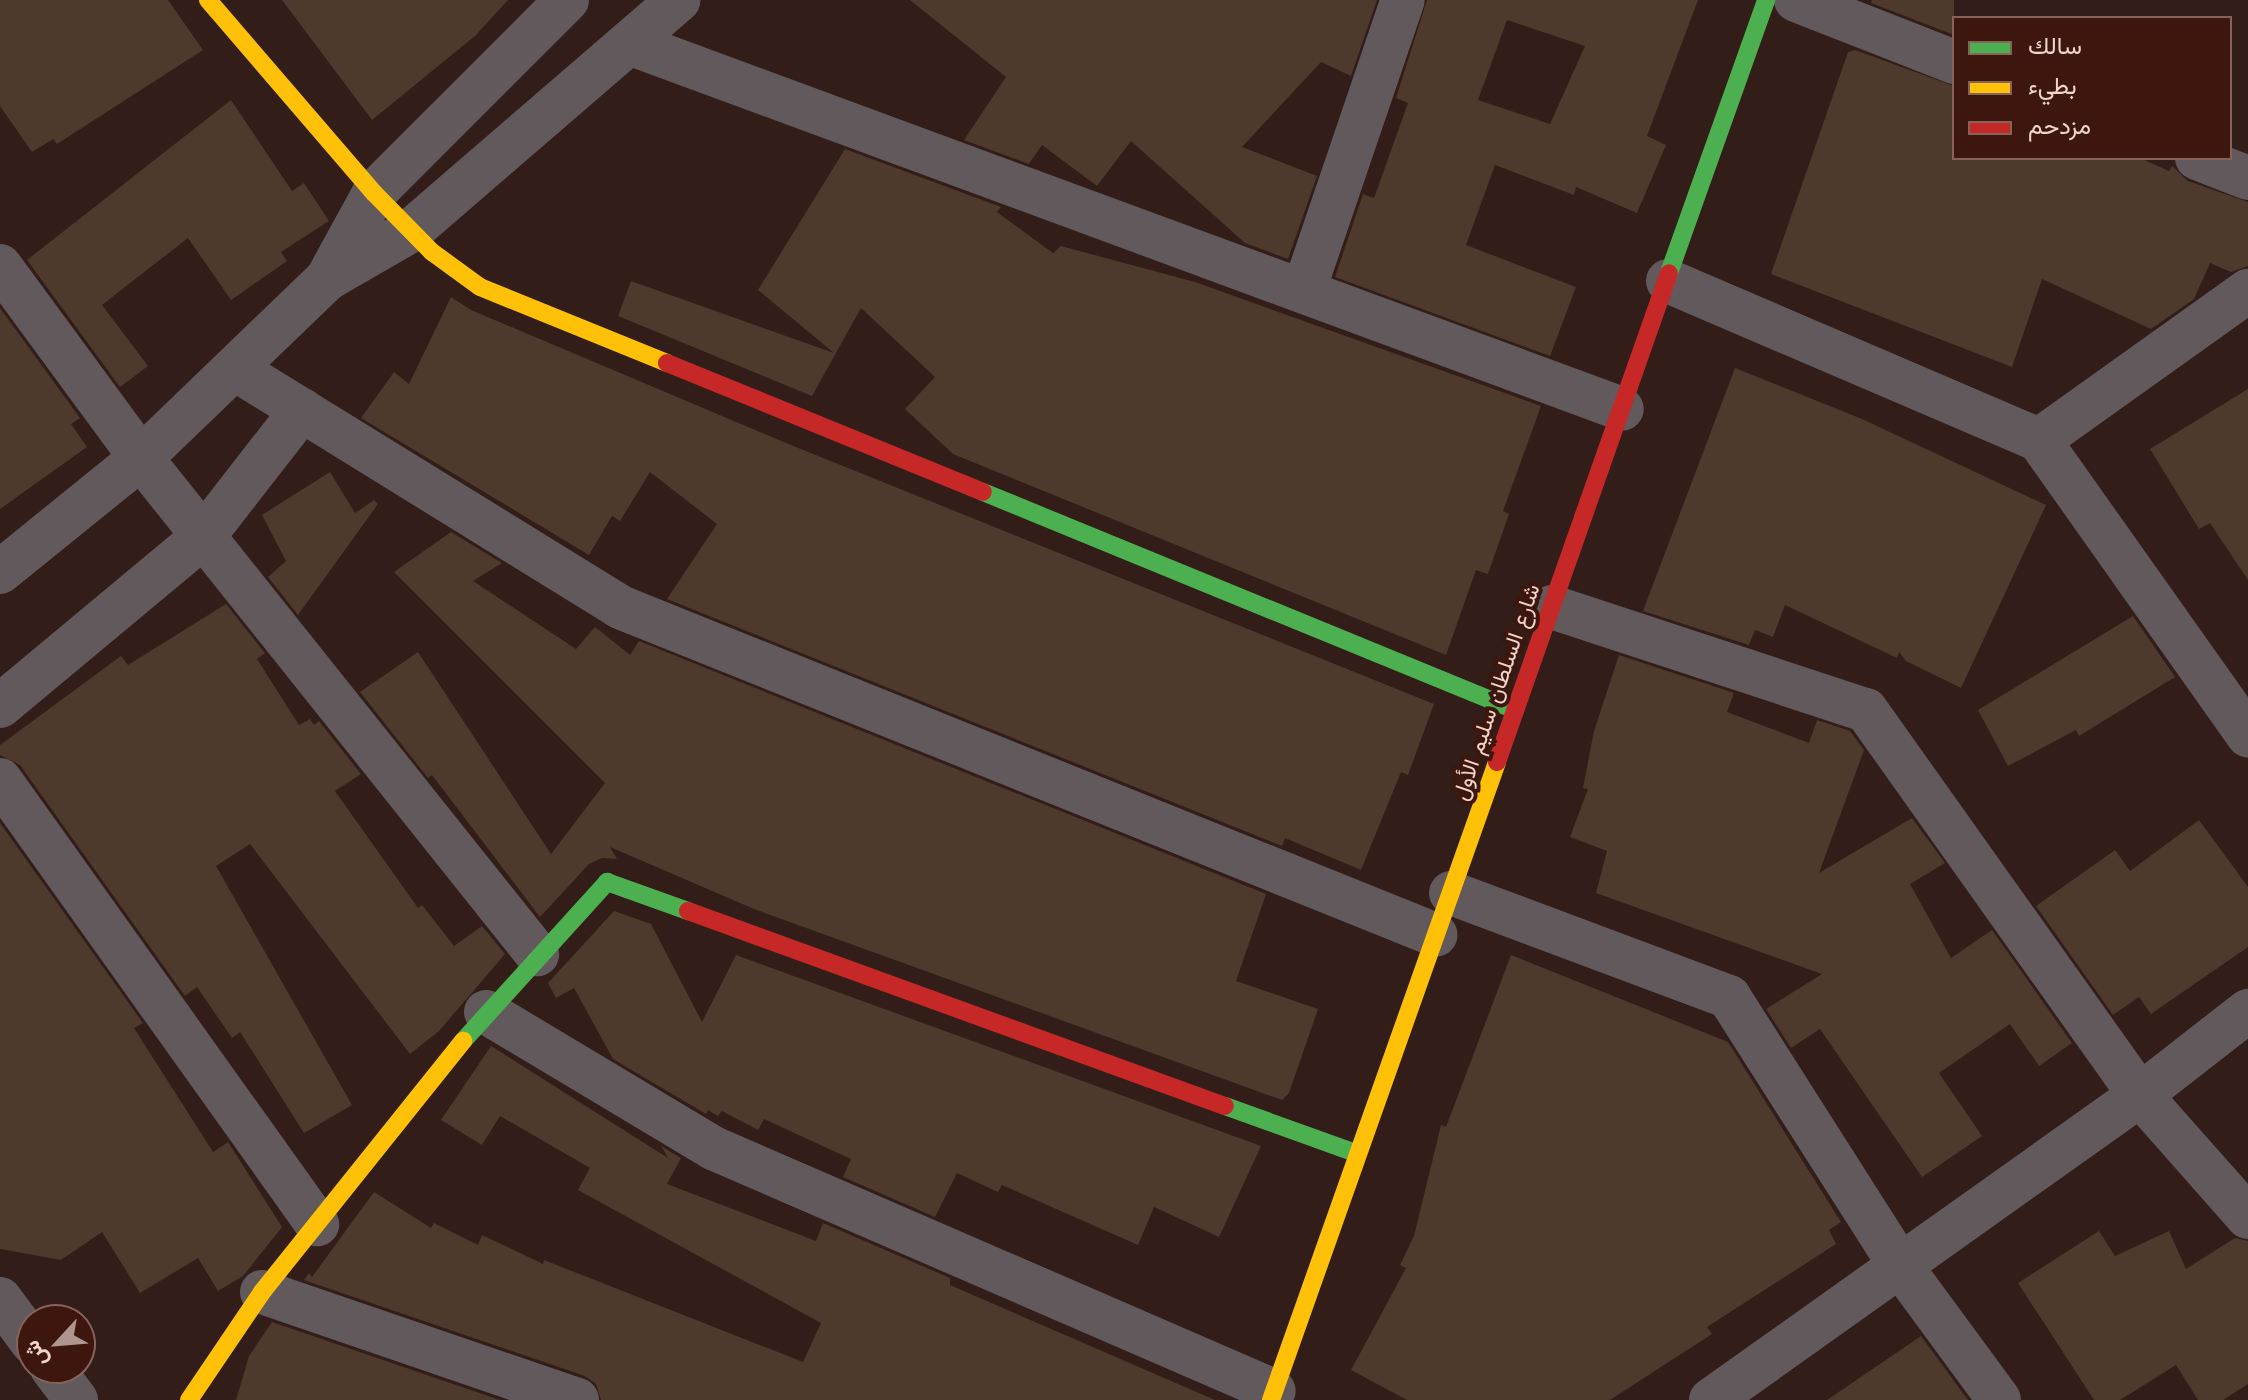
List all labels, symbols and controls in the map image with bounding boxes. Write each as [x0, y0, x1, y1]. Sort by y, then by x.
legend [1952, 16, 2232, 160]
text: سالك [2028, 32, 2082, 60]
text: بطيء [2028, 72, 2077, 100]
text: مزدحم [2028, 112, 2091, 140]
street label: شارع السلطان سليم الأول [1447, 580, 1545, 804]
north arrow [16, 1304, 96, 1384]
text: ش [19, 1337, 53, 1371]

